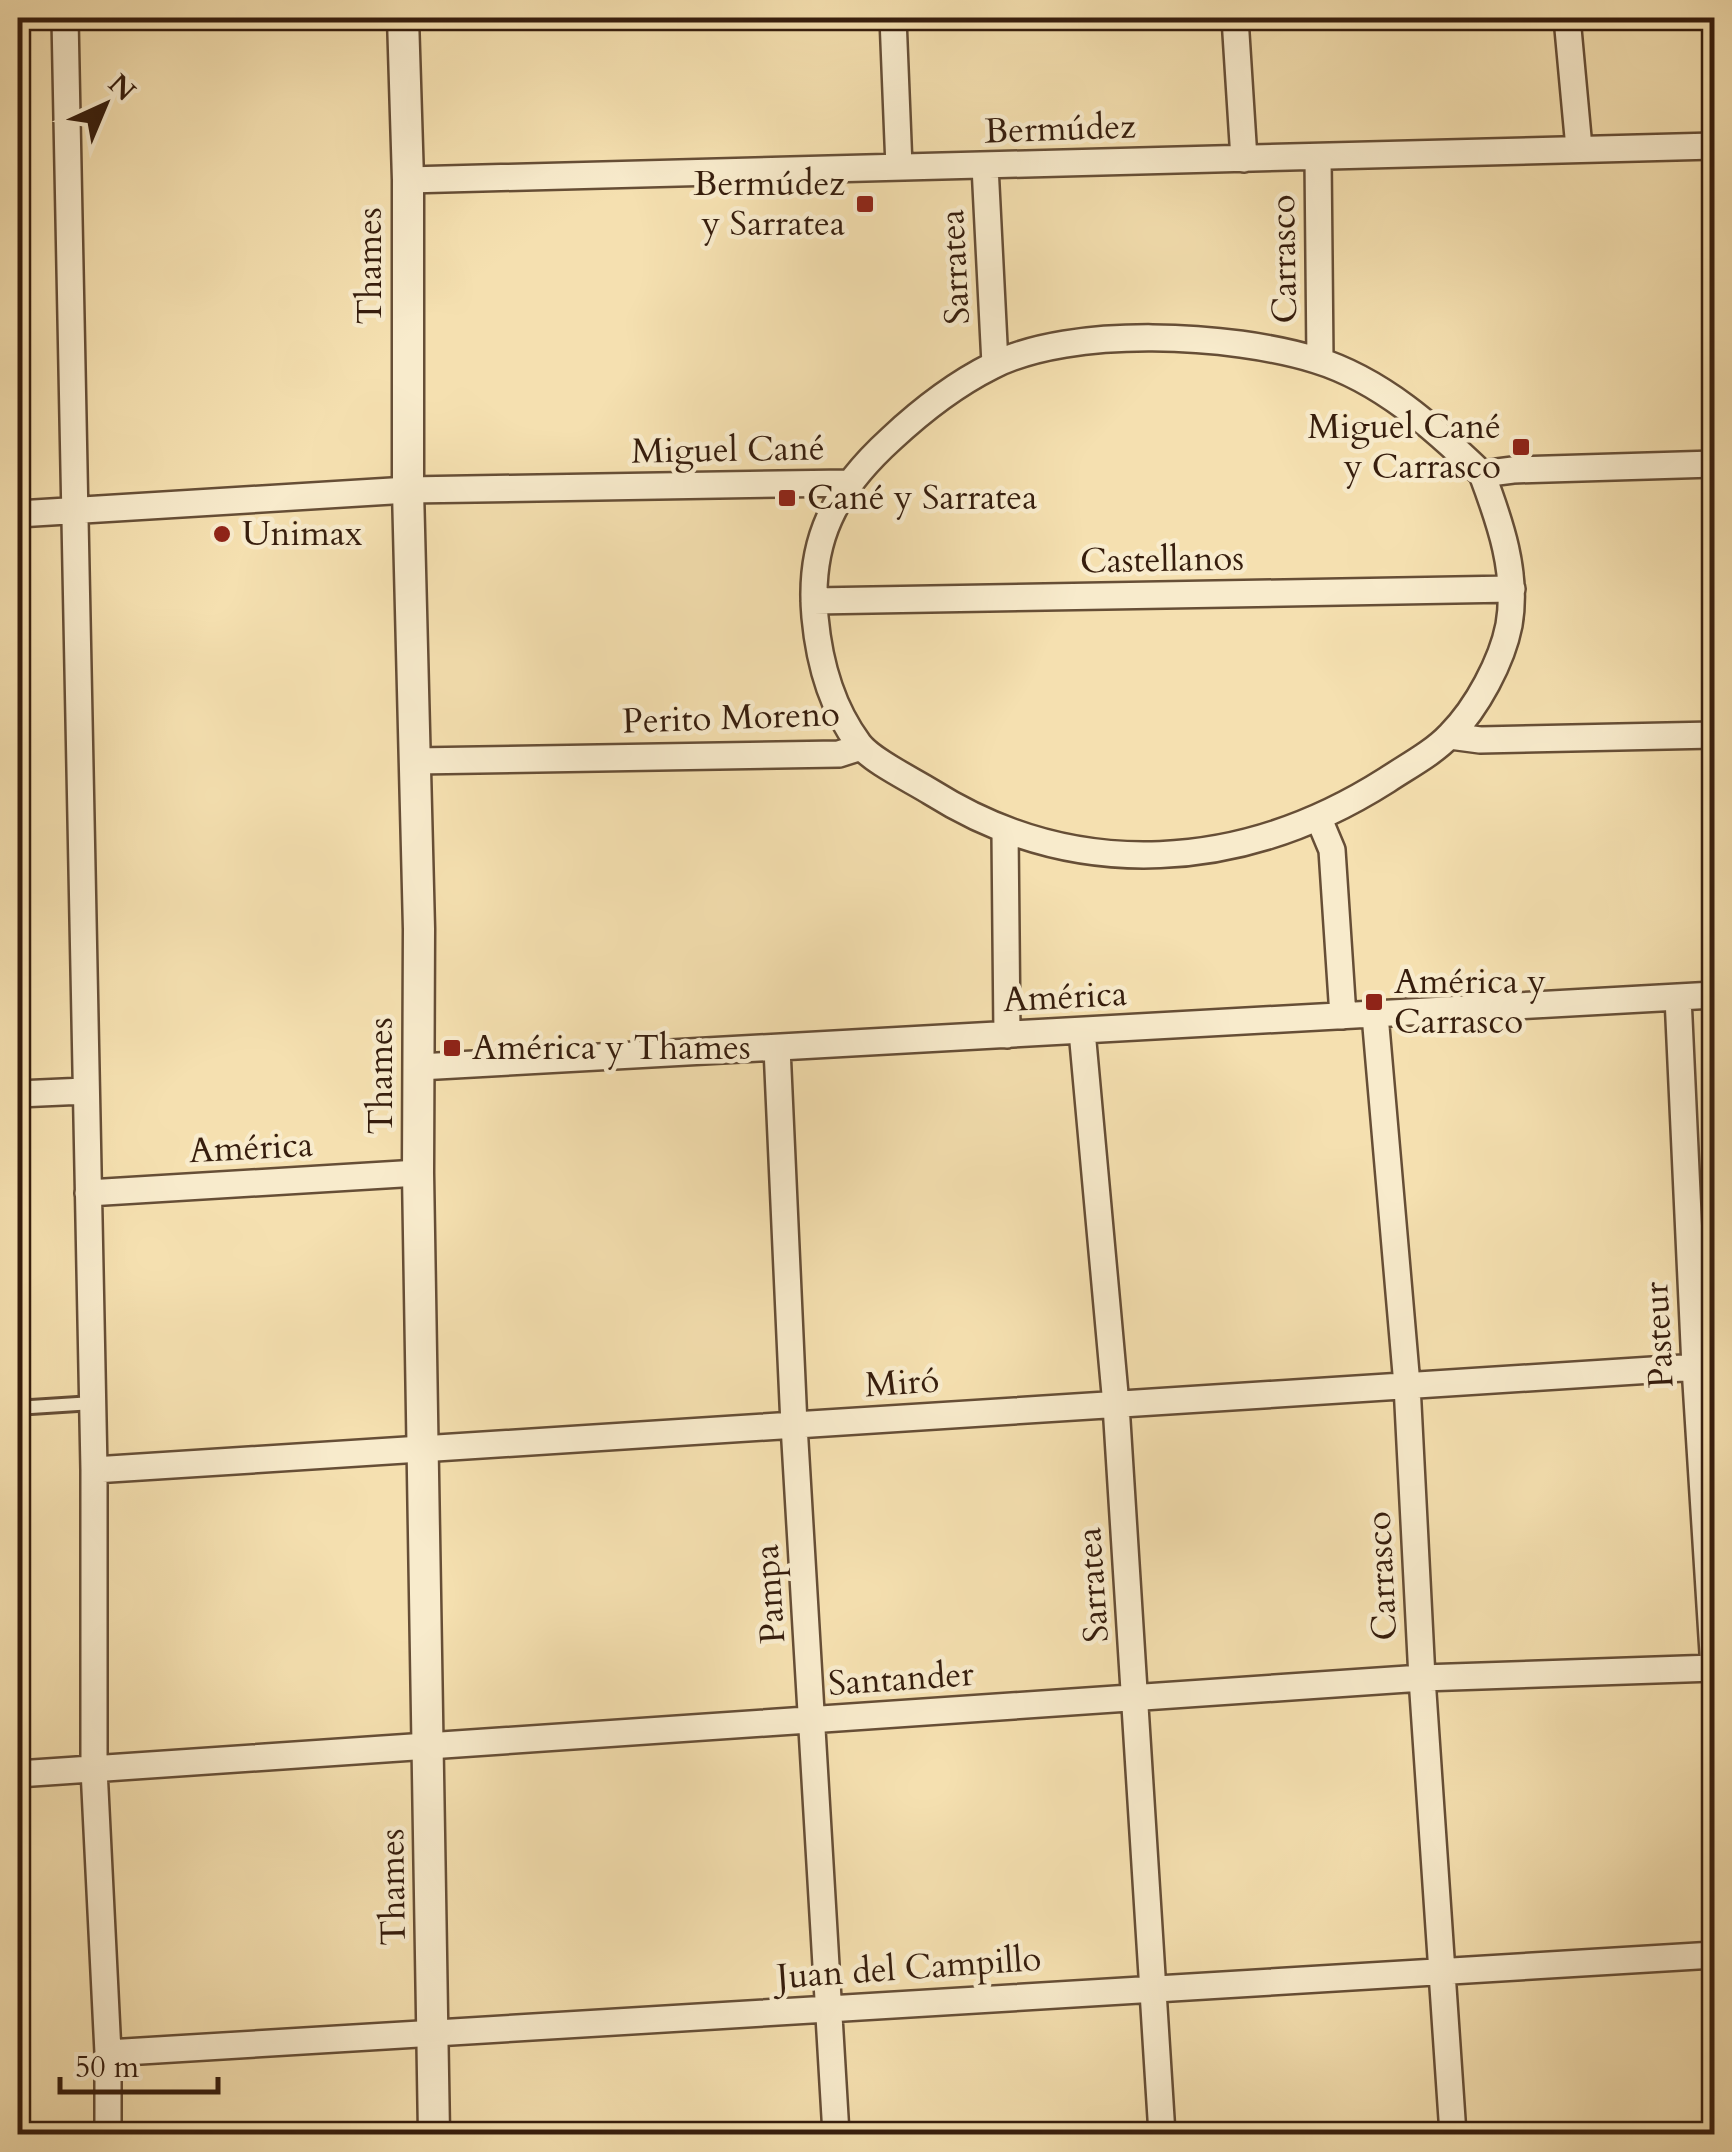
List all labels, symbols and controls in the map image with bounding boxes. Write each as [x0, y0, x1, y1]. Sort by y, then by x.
north arrow [55, 55, 155, 155]
text: N [100, 66, 144, 110]
street label: Bermúdez [984, 102, 1137, 156]
place label: Bermúdez y Sarratea [694, 160, 845, 248]
marker: Bermúdez y Sarratea [854, 193, 876, 215]
street label: Carrasco [1259, 194, 1309, 324]
street label: Thames [346, 207, 394, 325]
street label: Sarratea [928, 208, 982, 326]
place label: Miguel Cané y Carrasco [1307, 403, 1501, 491]
street label: Miguel Cané [631, 424, 825, 476]
marker: Miguel Cané y Carrasco [1510, 436, 1532, 458]
place label: Cané y Sarratea [807, 474, 1037, 522]
marker: Cané y Sarratea [776, 487, 798, 509]
place label: Unimax [242, 510, 362, 558]
marker: Unimax [211, 523, 233, 545]
street label: Castellanos [1080, 535, 1244, 585]
street label: Perito Moreno [621, 690, 841, 746]
place label: América y Carrasco [1394, 958, 1546, 1046]
street label: América [1002, 970, 1128, 1024]
marker: América y Carrasco [1363, 991, 1385, 1013]
street label: Thames [357, 1017, 405, 1135]
place label: América y Thames [472, 1024, 751, 1072]
marker: América y Thames [441, 1037, 463, 1059]
street label: América [188, 1121, 314, 1175]
street label: Pasteur [1632, 1280, 1686, 1389]
street label: Miró [863, 1356, 941, 1410]
street label: Carrasco [1355, 1510, 1409, 1642]
street label: Sarratea [1065, 1526, 1121, 1644]
street label: Pampa [743, 1543, 797, 1645]
street label: Santander [827, 1650, 976, 1708]
street label: Thames [368, 1828, 418, 1946]
street label: Juan del Campillo [770, 1935, 1043, 2002]
scale bar [60, 2032, 218, 2094]
text: 50 m [75, 2047, 140, 2088]

